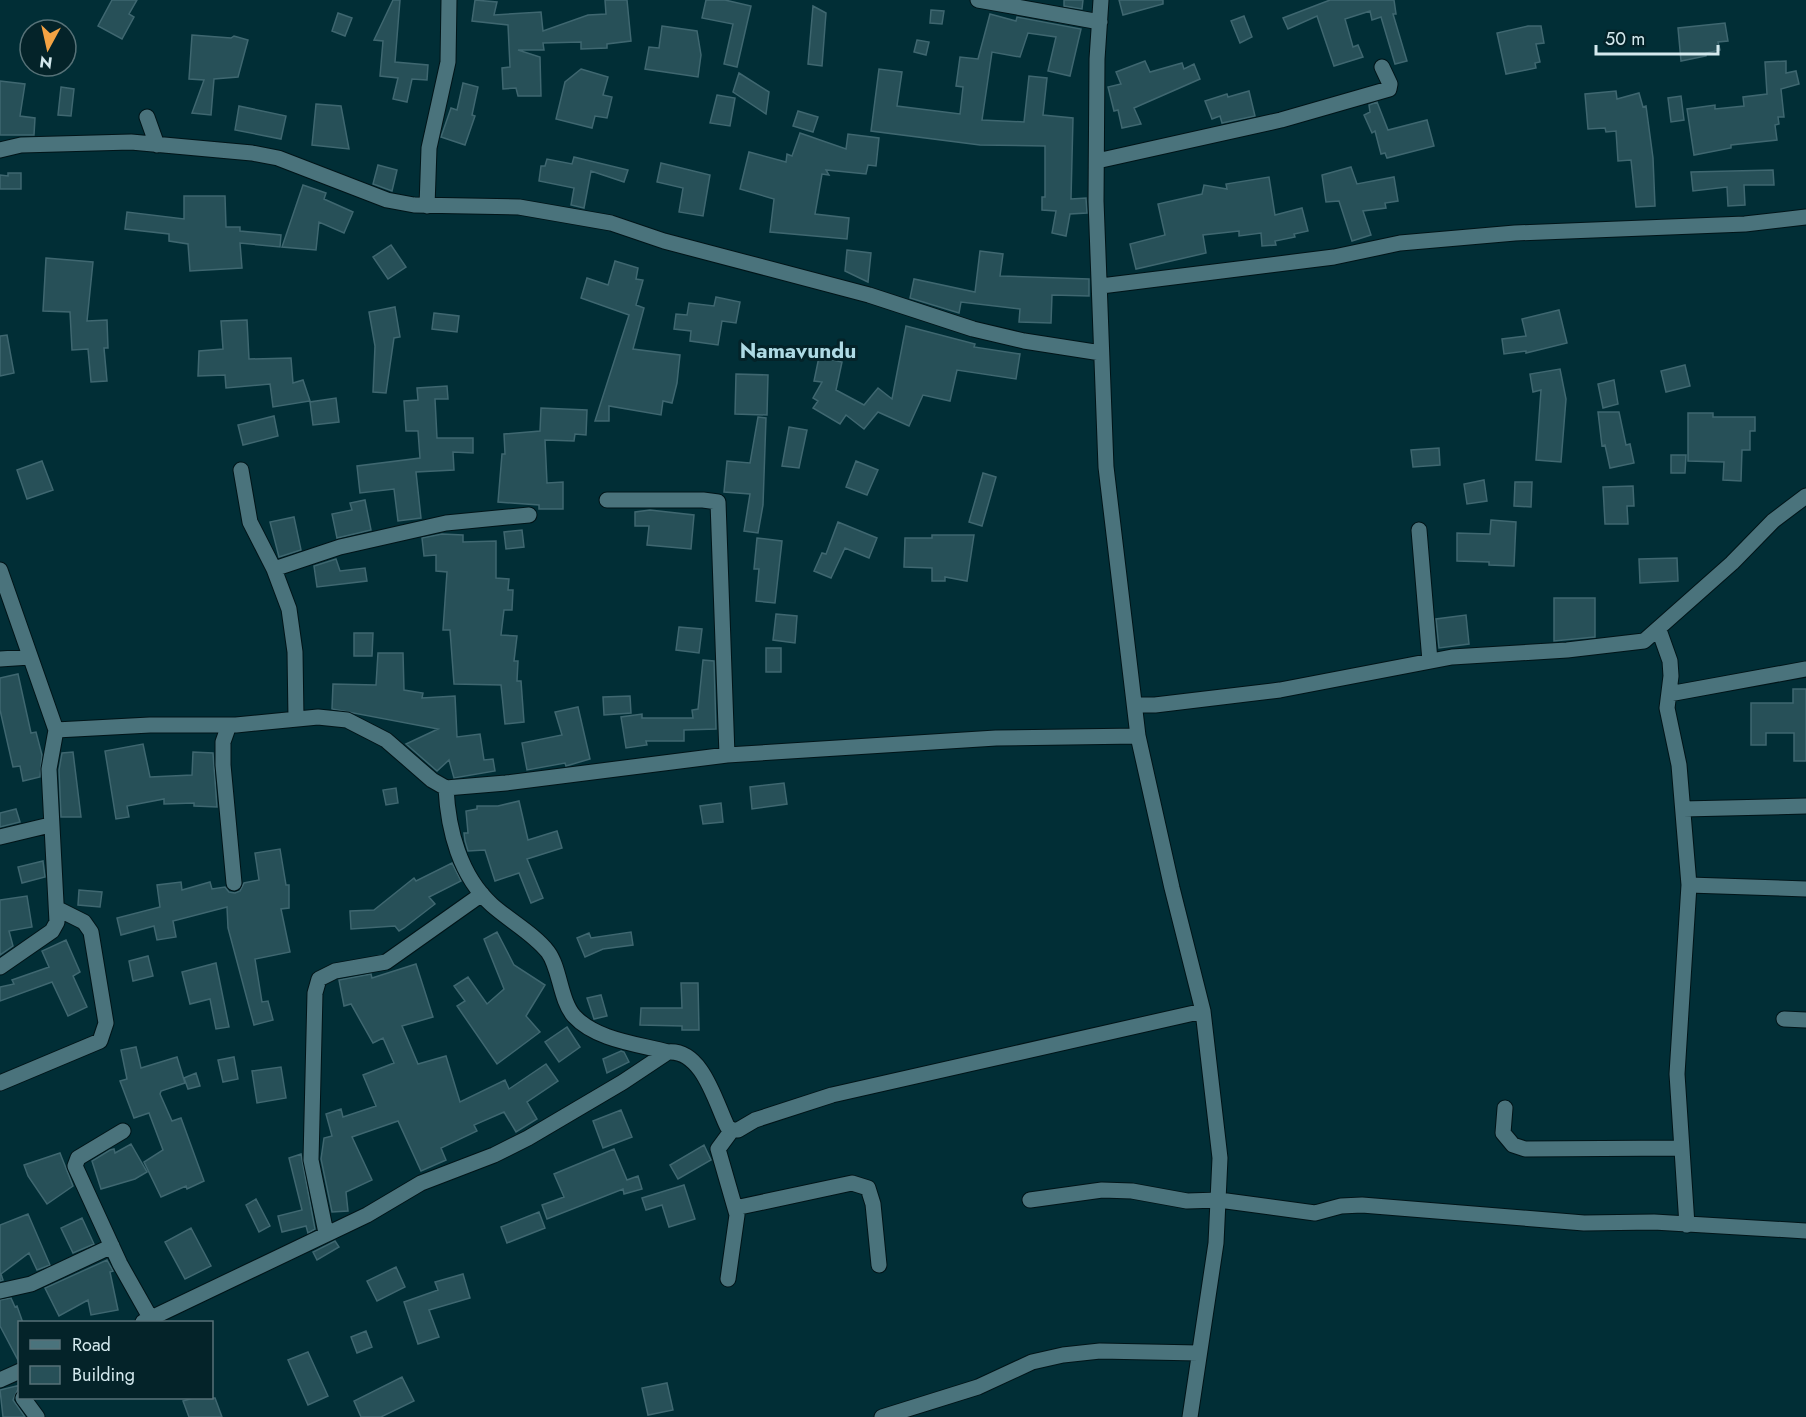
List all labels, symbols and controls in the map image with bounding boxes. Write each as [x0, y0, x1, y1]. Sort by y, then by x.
north arrow [18, 18, 78, 78]
scale bar [1596, 18, 1718, 56]
text: 50 m [1605, 26, 1645, 52]
text: N [38, 50, 54, 75]
district label: Namavundu [740, 336, 856, 366]
legend [18, 1321, 213, 1399]
text: Road [72, 1332, 111, 1358]
text: Building [72, 1362, 135, 1388]

